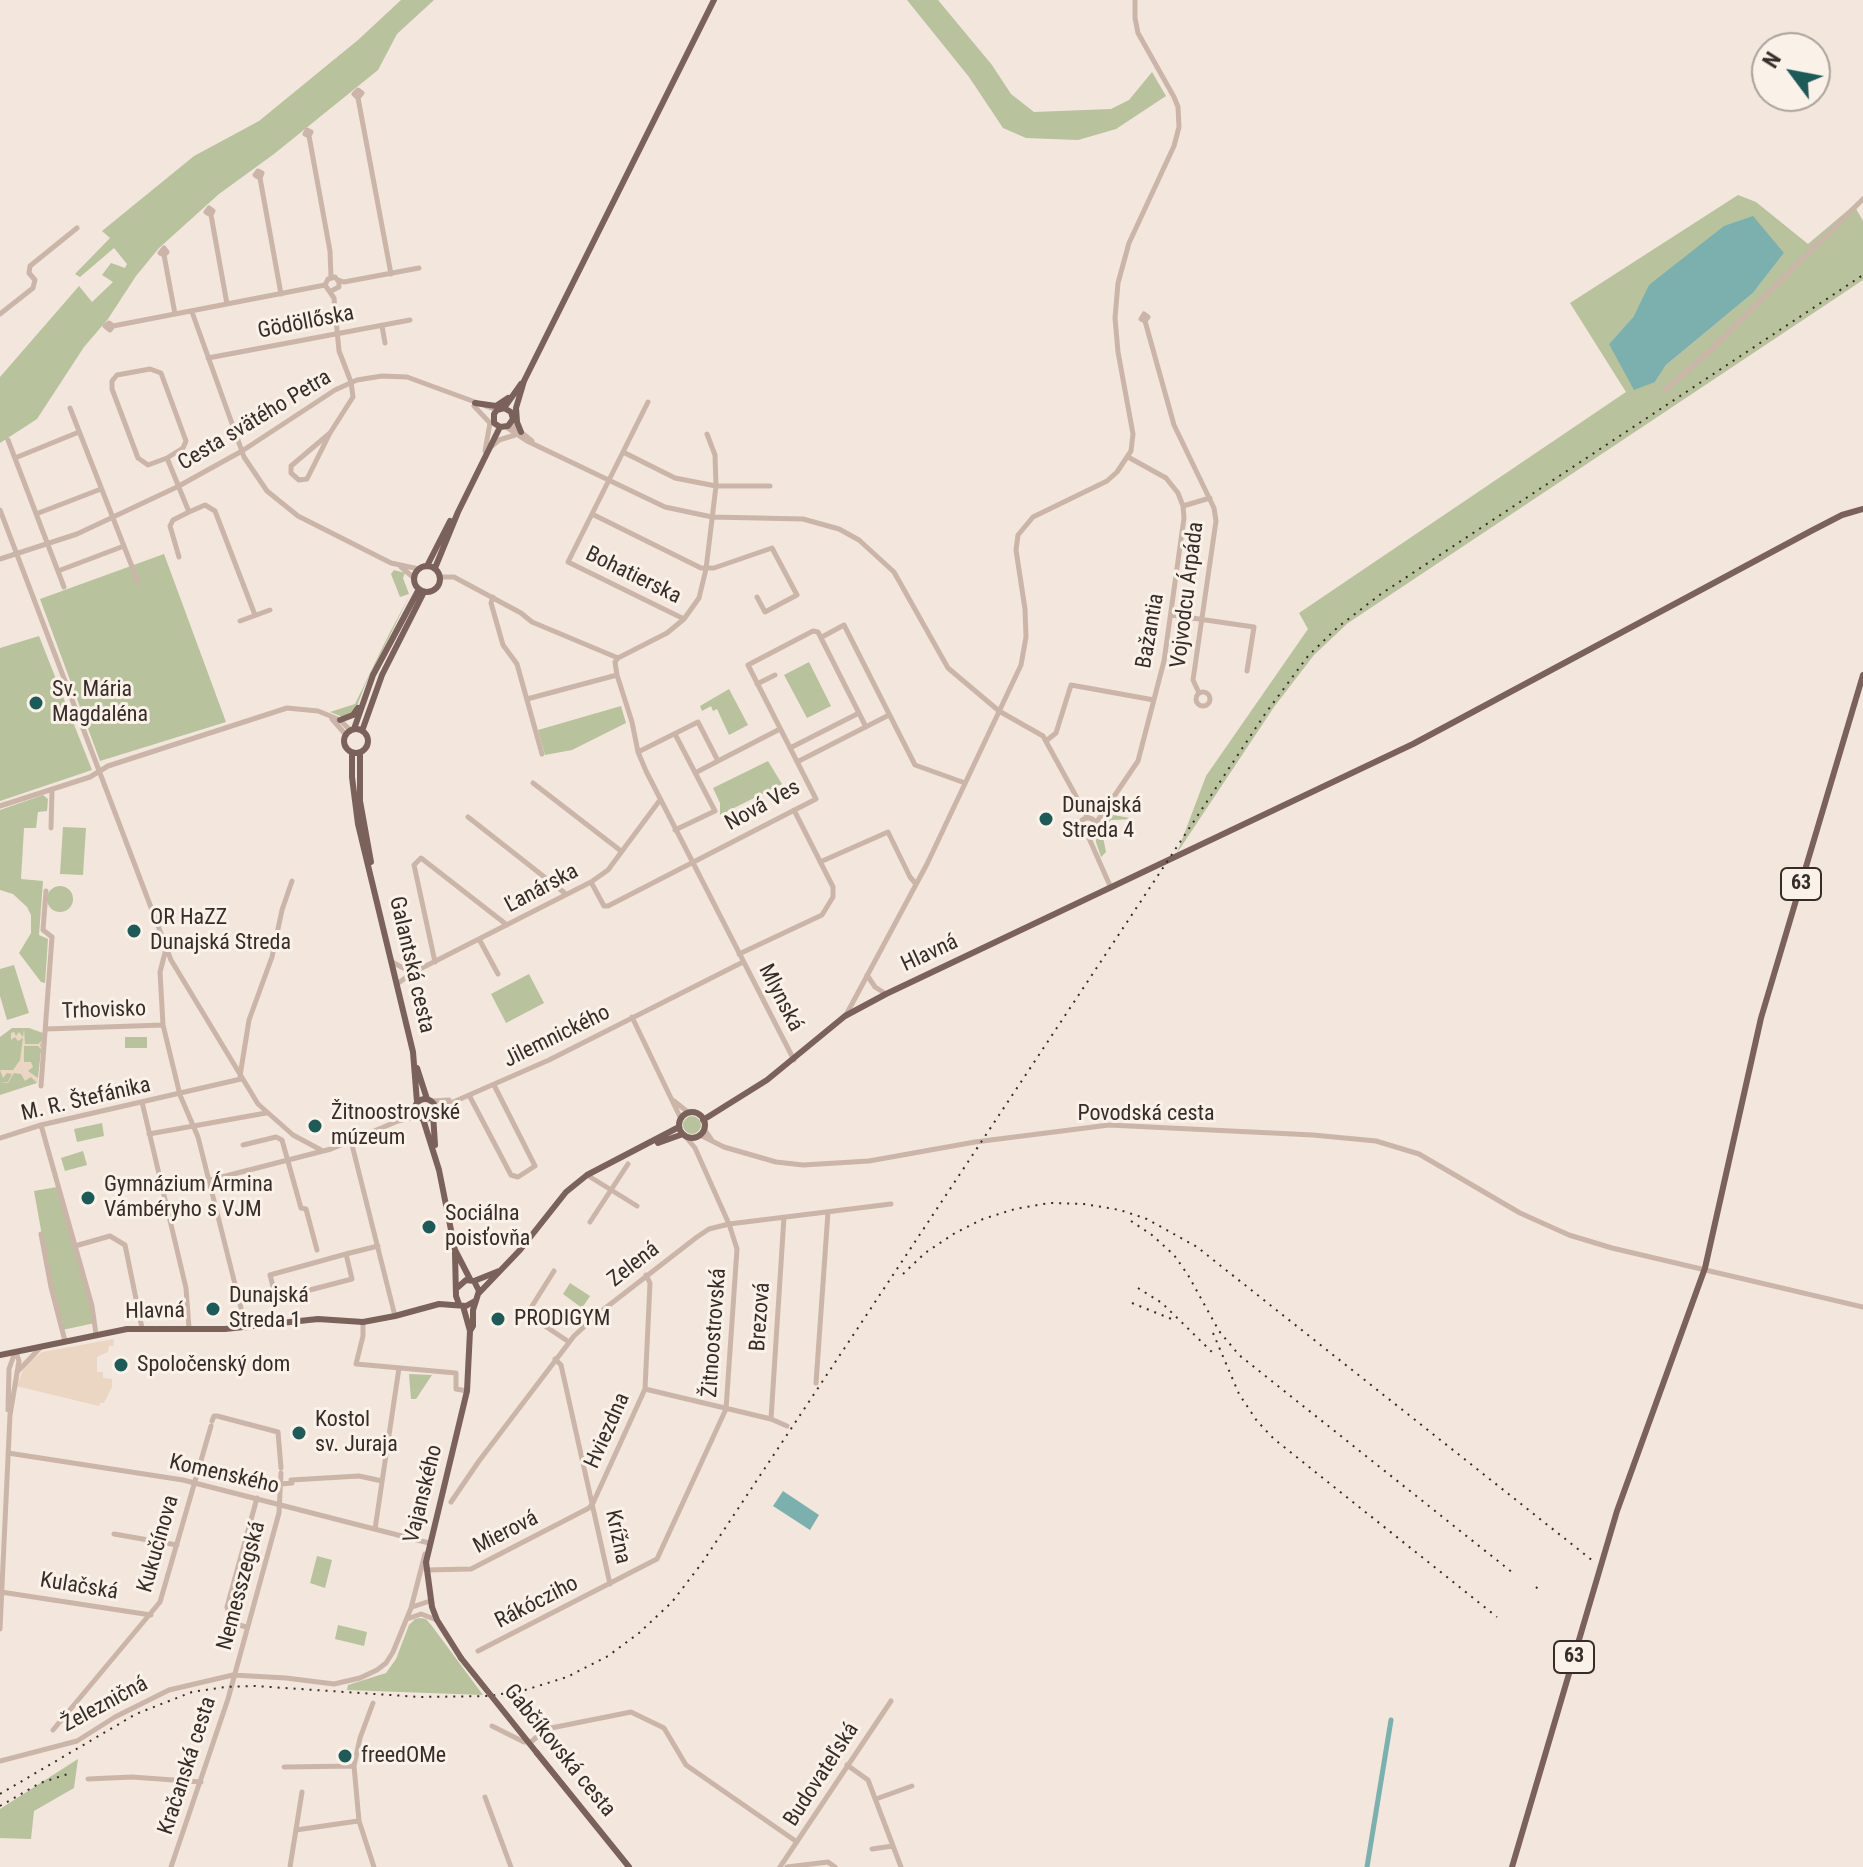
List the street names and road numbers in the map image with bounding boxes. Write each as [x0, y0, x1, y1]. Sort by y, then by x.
street label: Gödöllőska [256, 301, 356, 345]
street label: Cesta svätého Petra [174, 365, 336, 477]
street label: Vojvodcu Árpáda [1166, 520, 1210, 670]
street label: Bohatierska [581, 541, 685, 611]
street label: Bažantia [1131, 592, 1171, 670]
street label: Nová Ves [721, 775, 805, 837]
street label: Ľanárska [501, 859, 583, 919]
road number: 63 [1781, 868, 1821, 900]
street label: Galantská cesta [382, 894, 440, 1036]
street label: Hlavná [897, 929, 963, 979]
street label: Mlynská [752, 960, 808, 1036]
street label: Trhovisko [61, 996, 147, 1026]
street label: Jilemnického [499, 1000, 615, 1074]
street label: M. R. Štefánika [19, 1072, 153, 1128]
street label: Povodská cesta [1077, 1101, 1215, 1127]
street label: Zelená [603, 1237, 665, 1293]
street label: Žitnoostrovská [697, 1267, 733, 1399]
street label: Brezová [745, 1282, 777, 1352]
street label: Hlavná [125, 1298, 185, 1326]
street label: Hviezdna [580, 1389, 636, 1473]
street label: Vajanského [399, 1442, 449, 1546]
street label: Komenského [166, 1450, 282, 1500]
street label: Kukučínova [133, 1492, 185, 1596]
street label: Mierová [469, 1506, 543, 1560]
street label: Krížna [598, 1507, 636, 1567]
street label: Nemesszegská [212, 1519, 272, 1653]
street label: Kulačská [38, 1568, 120, 1606]
street label: Rákócziho [491, 1571, 583, 1635]
road number: 63 [1554, 1641, 1594, 1673]
street label: Železničná [57, 1671, 153, 1739]
street label: Gabčíkovská cesta [497, 1679, 621, 1823]
street label: Kračanská cesta [153, 1694, 223, 1838]
street label: Budovateľská [779, 1718, 865, 1832]

